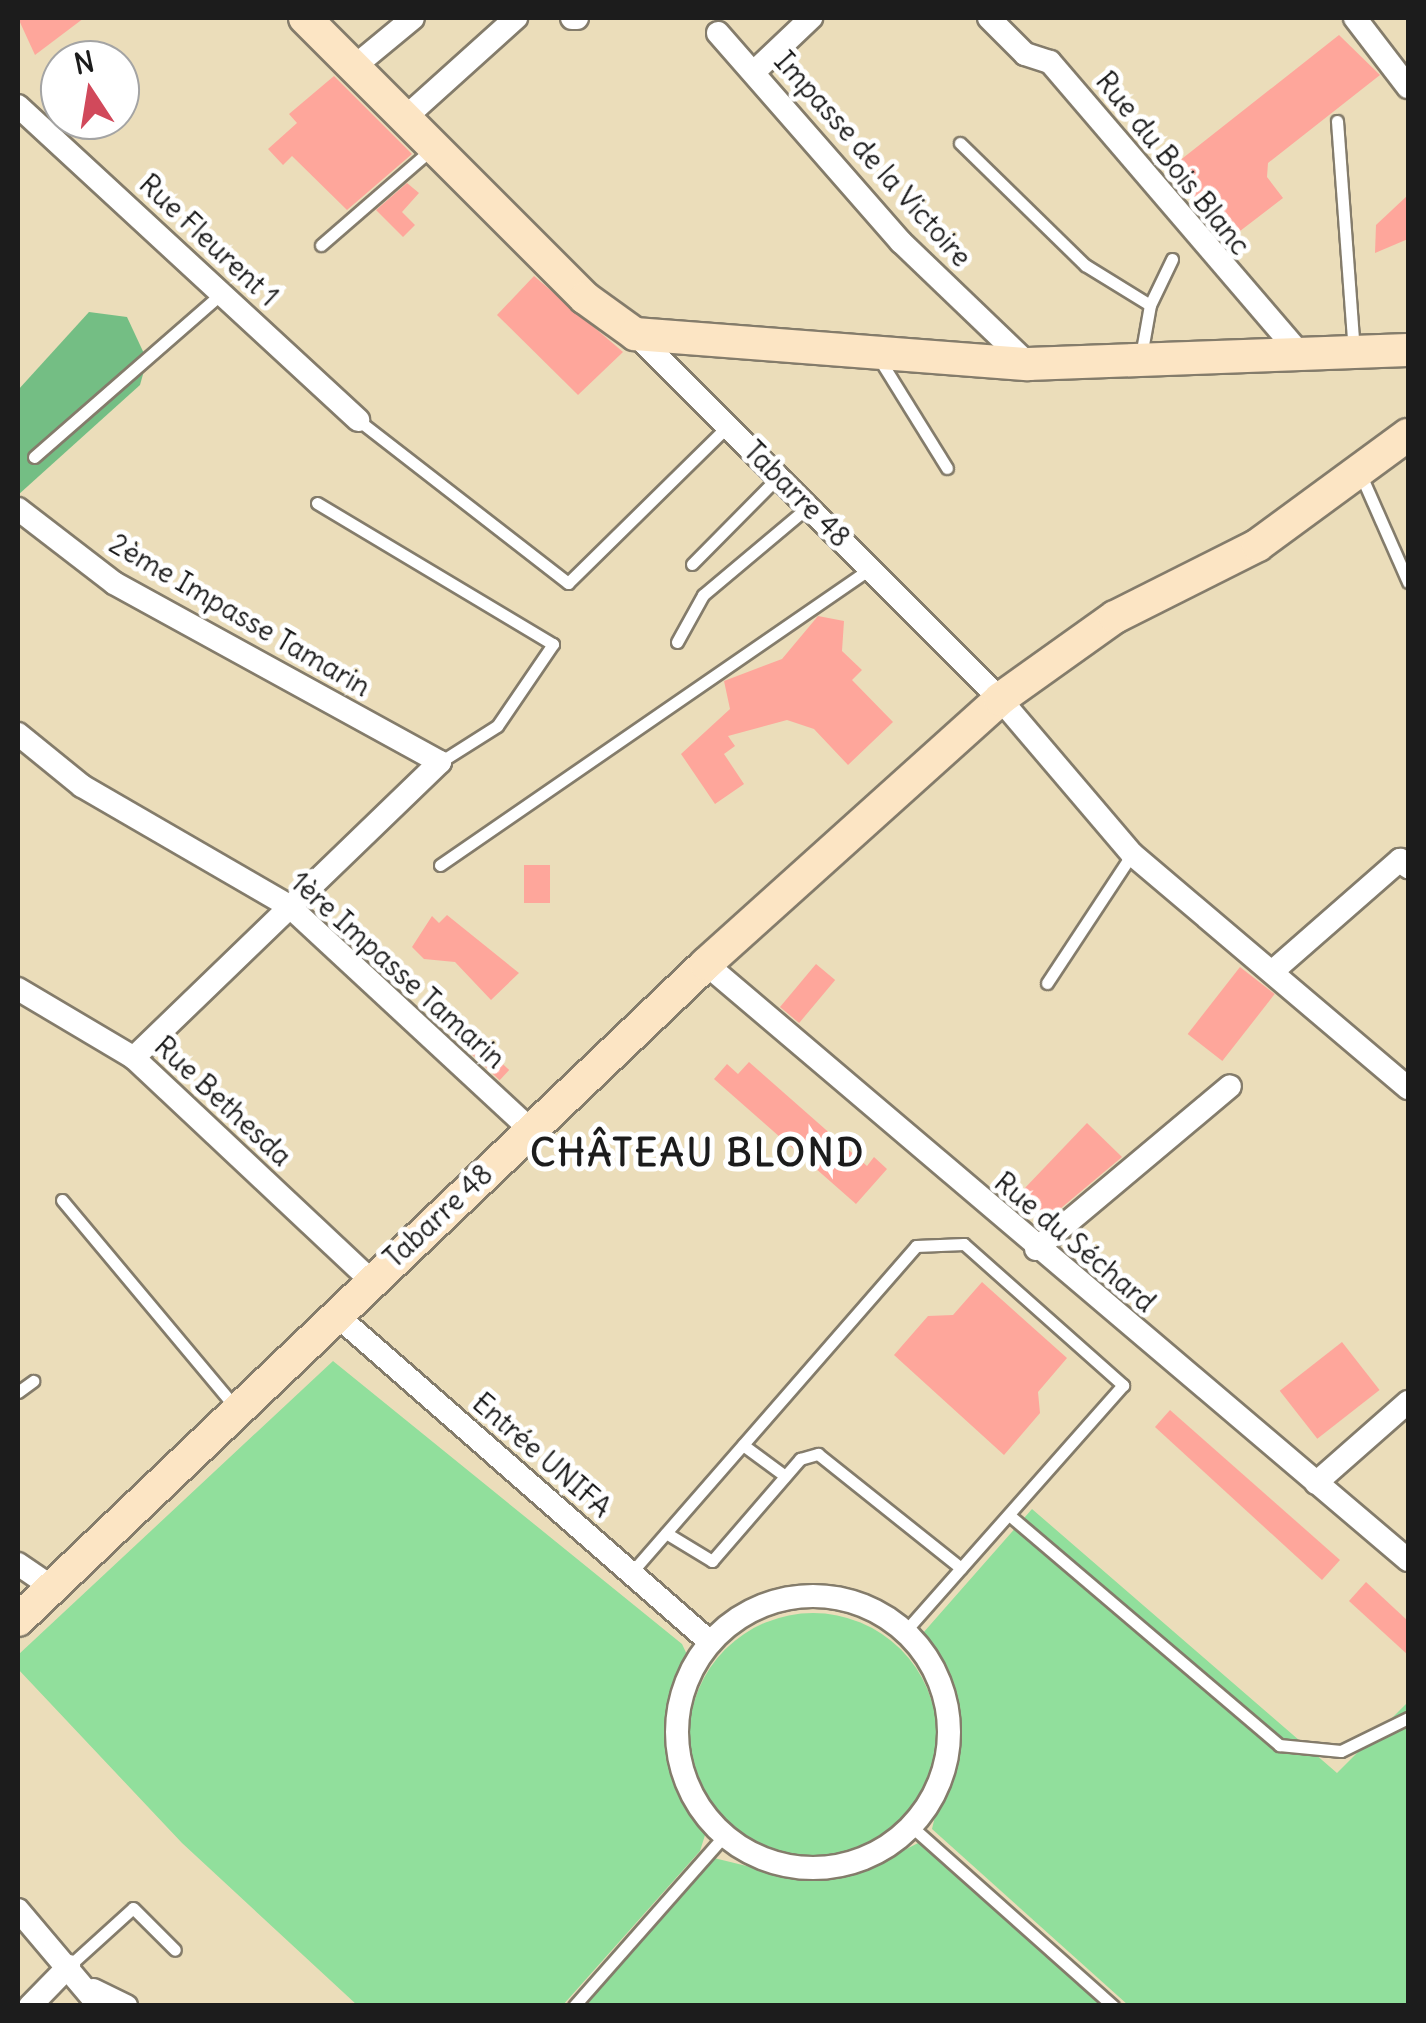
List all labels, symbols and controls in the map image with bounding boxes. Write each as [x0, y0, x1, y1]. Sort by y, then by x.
north arrow [40, 40, 140, 140]
text: N [71, 43, 97, 82]
street label: Impasse de la Victoire [768, 44, 978, 274]
street label: Rue du Bois Blanc [1089, 65, 1257, 261]
street label: Rue Fleurent 1 [132, 167, 286, 313]
street label: Tabarre 48 [737, 434, 857, 554]
street label: 2ème Impasse Tamarin [104, 527, 376, 703]
street label: 1ère Impasse Tamarin [284, 865, 512, 1075]
street label: Rue Bethesda [148, 1029, 298, 1173]
district label: CHÂTEAU BLOND [530, 1130, 866, 1176]
street label: Tabarre 48 [377, 1157, 499, 1275]
street label: Rue du Séchard [988, 1165, 1162, 1319]
street label: Entrée UNIFA [466, 1386, 618, 1524]

